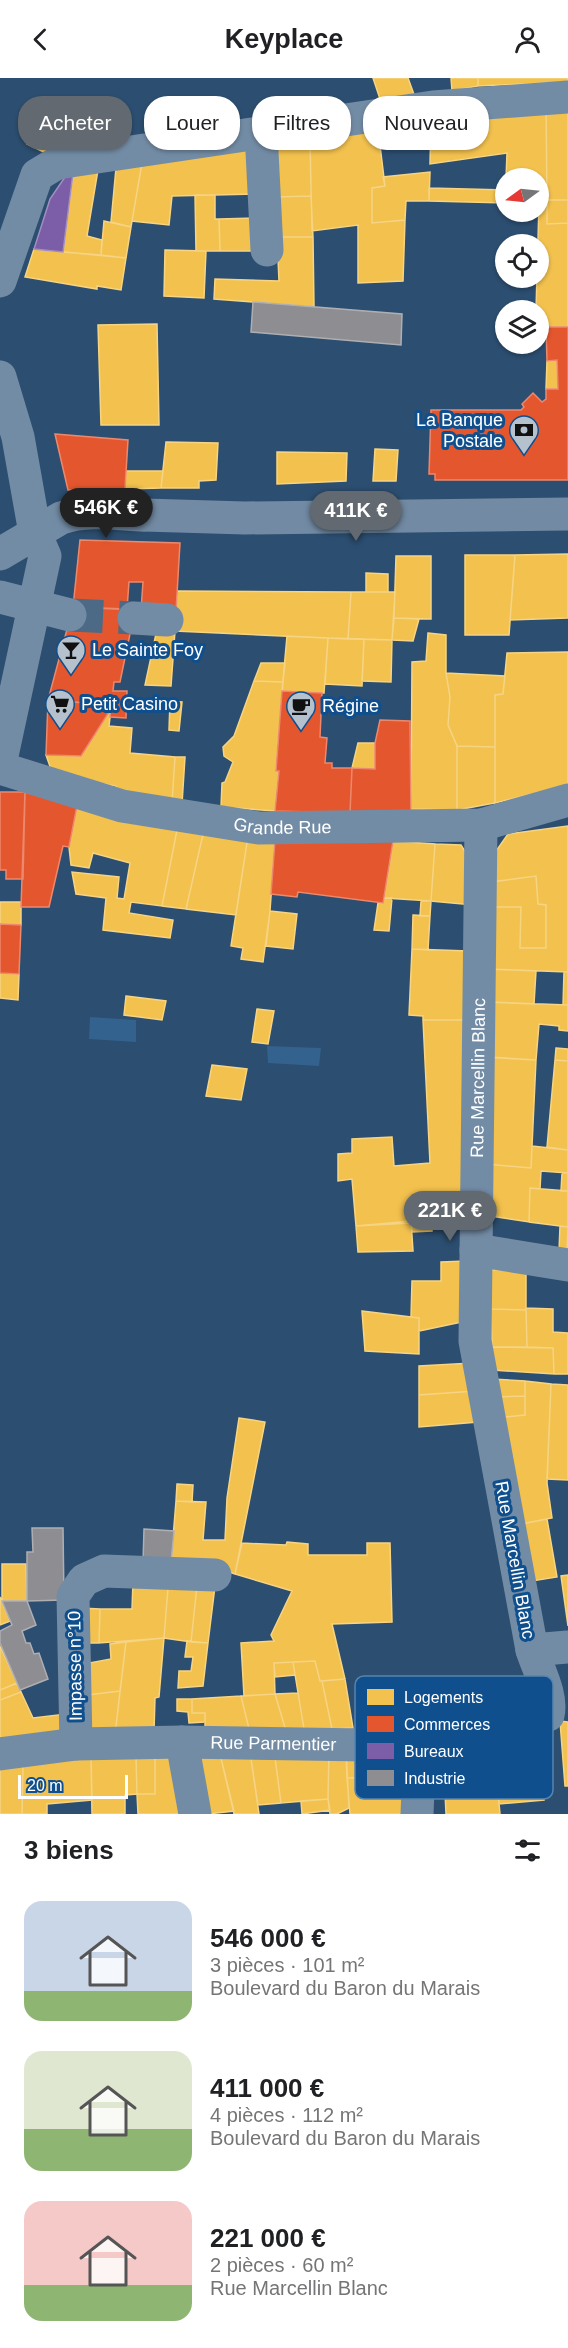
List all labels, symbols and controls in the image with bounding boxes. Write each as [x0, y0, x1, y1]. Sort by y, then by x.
icon: back [24, 23, 57, 56]
icon: person [511, 23, 544, 56]
text: Keyplace [225, 24, 343, 54]
chip: Acheter [18, 96, 132, 150]
chip: Louer [144, 96, 240, 150]
chip: Filtres [252, 96, 351, 150]
chip: Nouveau [363, 96, 489, 150]
north arrow [495, 168, 549, 222]
map controls [495, 168, 549, 354]
button: locate [495, 234, 549, 288]
button: layers [495, 300, 549, 354]
place label: La Banque Postale [416, 410, 503, 451]
bank icon: La Banque Postale [508, 414, 540, 456]
pin: 546K € [57, 488, 155, 539]
pin: 411K € [307, 491, 405, 542]
text: 546K € [74, 496, 138, 518]
text: 411K € [324, 499, 388, 521]
bar icon: Le Sainte Foy [55, 634, 87, 676]
place label: Le Sainte Foy [92, 640, 203, 660]
supermarket icon: Petit Casino [44, 688, 76, 730]
cafe icon: Régine [285, 690, 317, 732]
place label: Petit Casino [81, 694, 178, 714]
place label: Régine [322, 696, 379, 716]
street label: Grande Rue [232, 814, 332, 839]
street label: Rue Marcellin Blanc [467, 998, 489, 1158]
pin: 221K € [401, 1191, 499, 1242]
text: 221K € [418, 1199, 482, 1221]
street label: Rue Marcellin Blanc [491, 1479, 539, 1641]
street label: Impasse n°10 [64, 1611, 86, 1721]
legend [355, 1676, 553, 1799]
text: Logements [404, 1689, 483, 1706]
text: Commerces [404, 1716, 490, 1733]
street label: Rue Parmentier [210, 1732, 337, 1755]
text: Bureaux [404, 1743, 464, 1760]
text: Industrie [404, 1770, 465, 1787]
scale bar [18, 1772, 128, 1800]
text: 20 m [27, 1777, 63, 1794]
icon: filters [511, 1834, 544, 1867]
text: 3 biens [24, 1835, 114, 1865]
text: 546 000 € [210, 1923, 326, 1953]
icon: home [72, 1925, 144, 1997]
text: 3 pièces · 101 m² [210, 1954, 365, 1976]
text: Boulevard du Baron du Marais [210, 1977, 480, 1999]
text: 411 000 € [210, 2073, 324, 2103]
icon: home [72, 2075, 144, 2147]
text: 4 pièces · 112 m² [210, 2104, 363, 2126]
text: Boulevard du Baron du Marais [210, 2127, 480, 2149]
text: 221 000 € [210, 2223, 326, 2253]
icon: home [72, 2225, 144, 2297]
text: 2 pièces · 60 m² [210, 2254, 353, 2276]
text: Rue Marcellin Blanc [210, 2277, 388, 2299]

